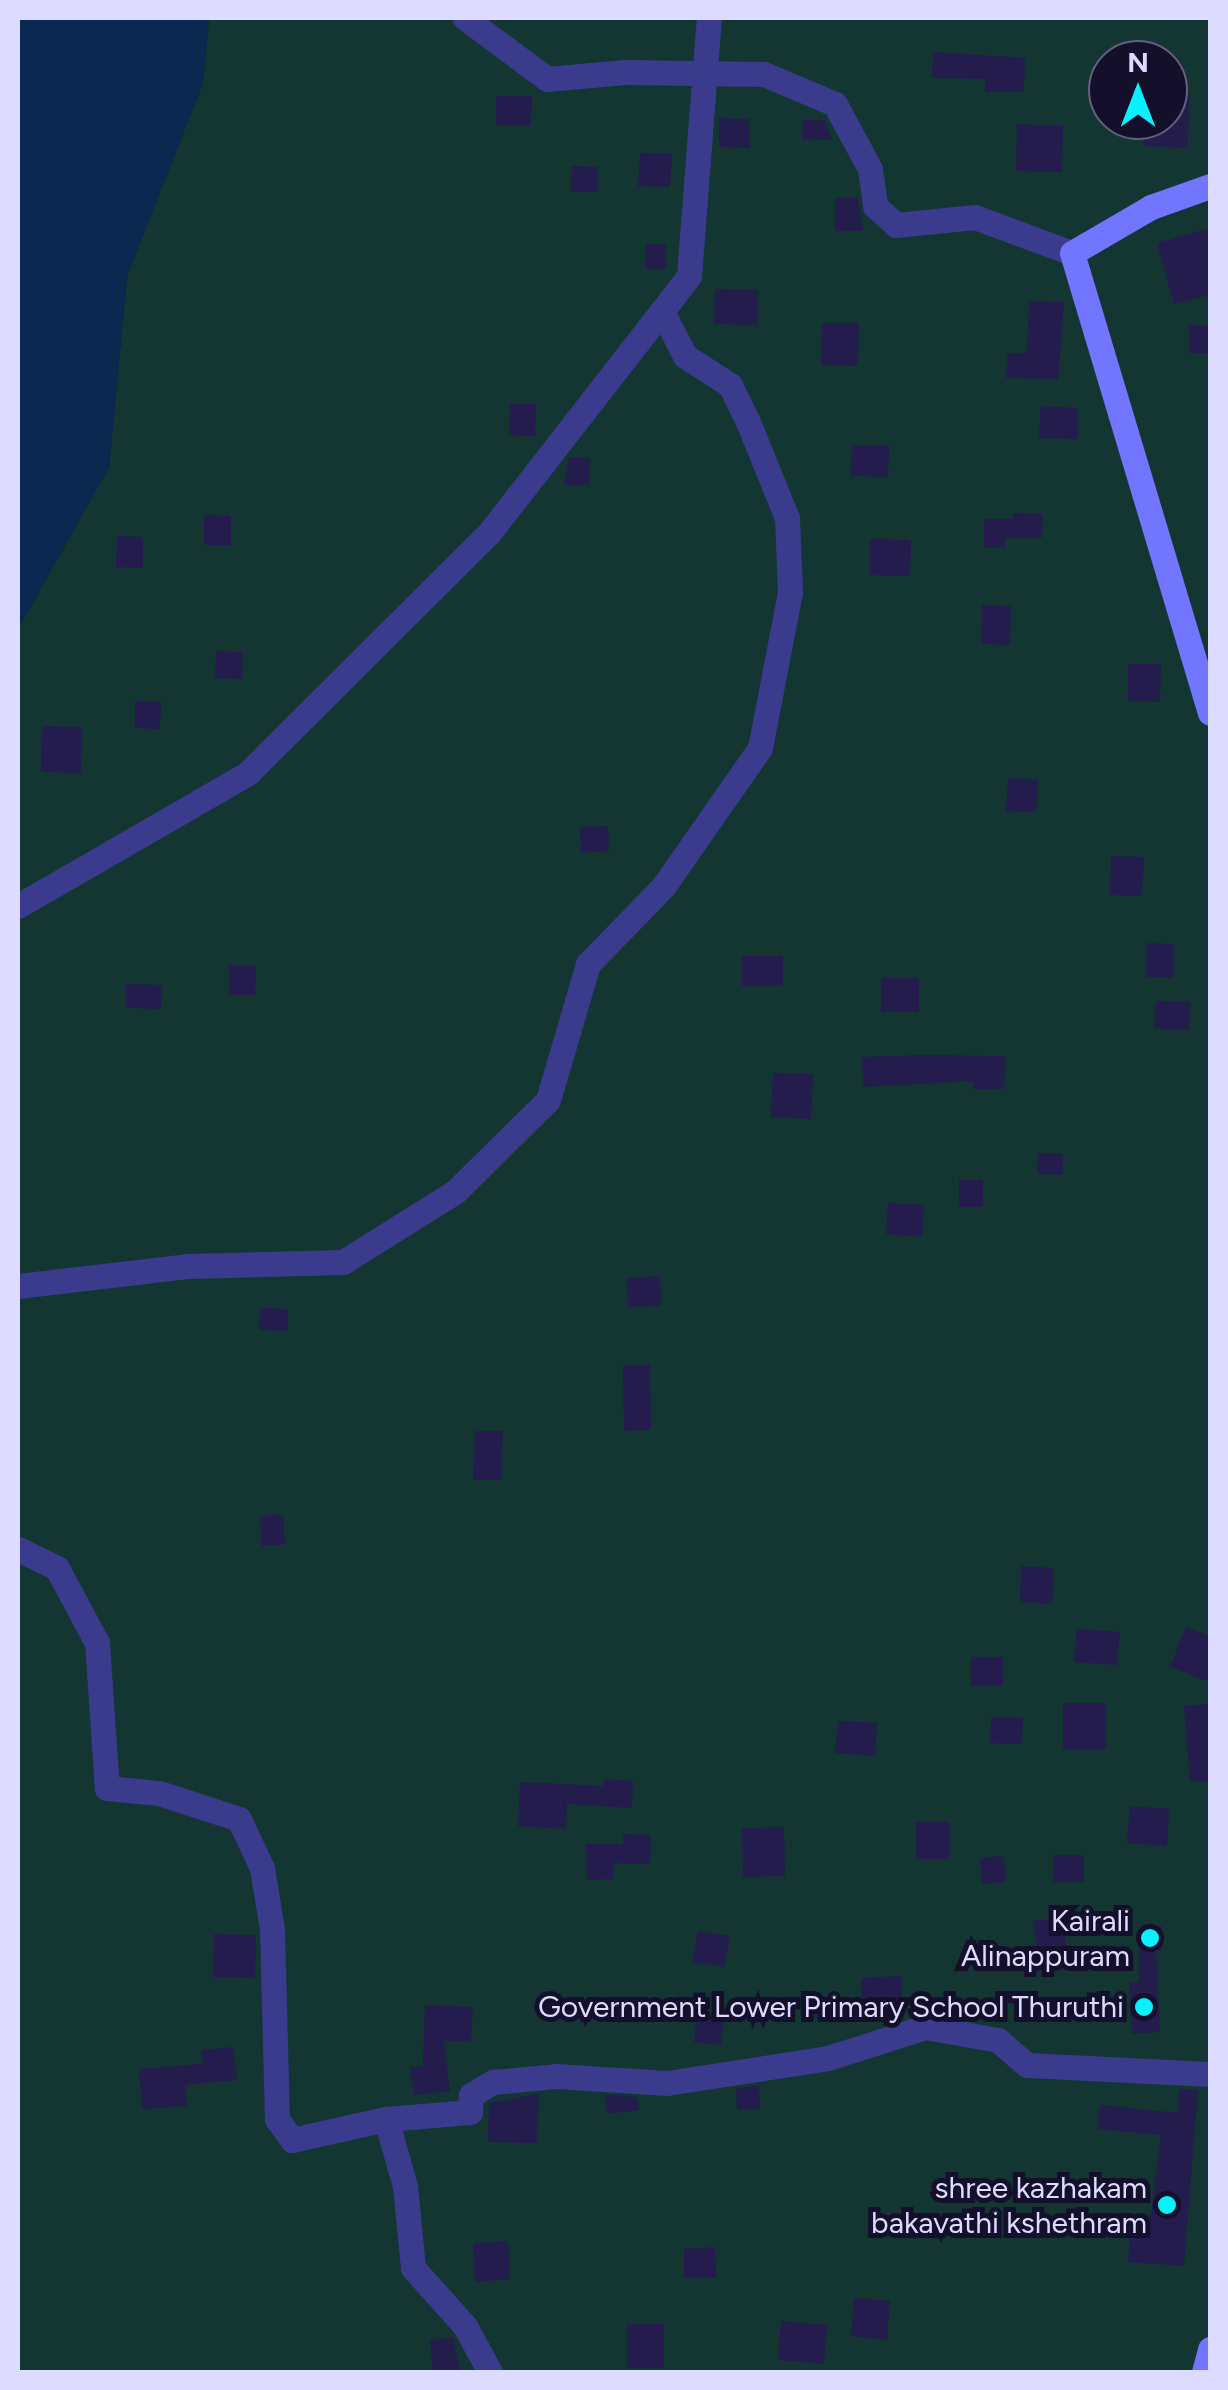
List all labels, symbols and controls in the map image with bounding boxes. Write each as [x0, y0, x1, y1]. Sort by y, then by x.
north arrow [1088, 40, 1188, 140]
text: N [1127, 45, 1149, 79]
place label: Kairali Alinappuram [961, 1903, 1130, 1974]
marker: Kairali Alinappuram [1139, 1927, 1161, 1949]
place label: Government Lower Primary School Thuruthi [538, 1989, 1124, 2025]
marker: Government Lower Primary School Thuruthi [1133, 1996, 1155, 2018]
place label: shree kazhakam bakavathi kshethram [871, 2170, 1147, 2240]
marker: shree kazhakam bakavathi kshethram [1156, 2194, 1178, 2216]

